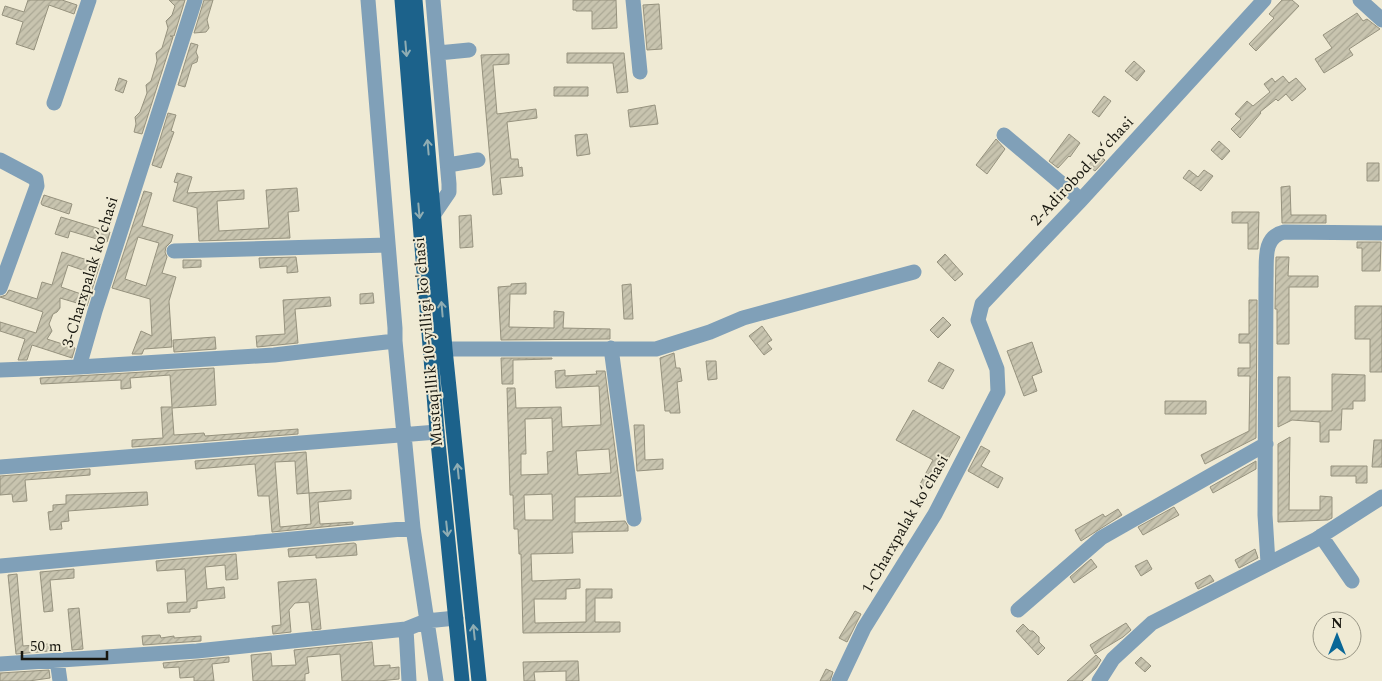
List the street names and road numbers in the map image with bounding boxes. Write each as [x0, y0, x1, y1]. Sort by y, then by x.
street label: 2-Adirobod koʻchasi [1025, 111, 1139, 231]
street label: 3-Charxpalak koʻchasi [56, 193, 124, 351]
street label: Mustaqillik 10-yilligi ko'chasi [407, 236, 449, 448]
street label: 1-Charxpalak koʻchasi [855, 450, 955, 598]

